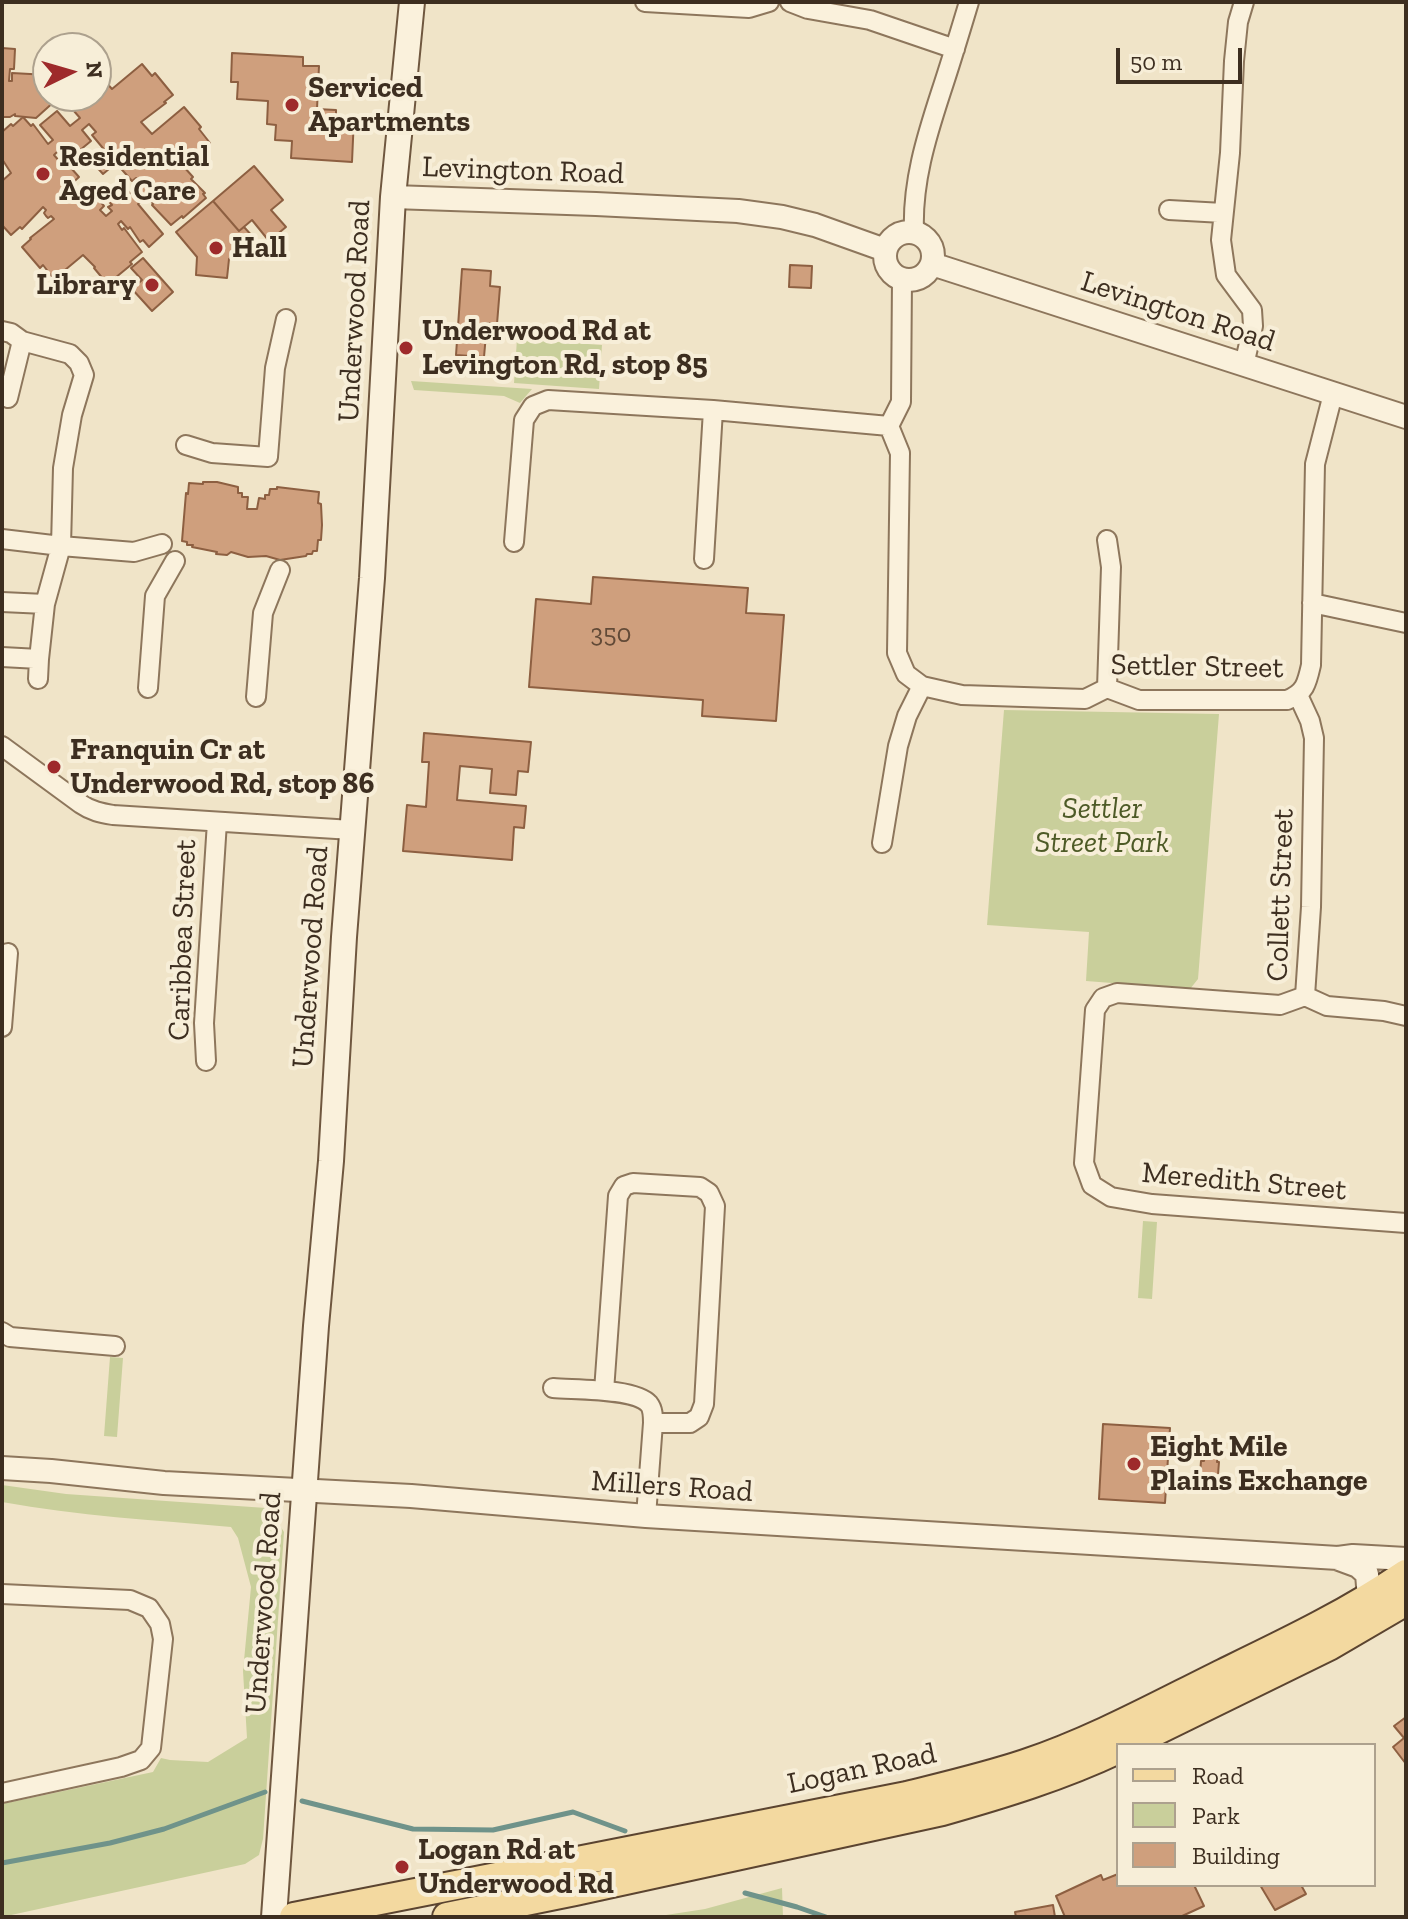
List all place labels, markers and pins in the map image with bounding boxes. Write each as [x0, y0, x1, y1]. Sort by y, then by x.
place label: Serviced Apartments [308, 70, 470, 140]
marker: Serviced Apartments [283, 96, 301, 114]
place label: Residential Aged Care [59, 139, 209, 210]
marker: Residential Aged Care [34, 165, 52, 183]
place label: Hall [232, 230, 287, 266]
marker: Hall [207, 239, 225, 257]
place label: Library [36, 267, 136, 303]
marker: Library [143, 276, 161, 294]
place label: Underwood Rd at Levington Rd, stop 85 [422, 313, 708, 384]
marker: Underwood Rd at Levington Rd, stop 85 [397, 339, 415, 357]
place label: Franquin Cr at Underwood Rd, stop 86 [70, 732, 375, 802]
marker: Franquin Cr at Underwood Rd, stop 86 [45, 758, 63, 776]
place label: Eight Mile Plains Exchange [1150, 1429, 1368, 1500]
marker: Eight Mile Plains Exchange [1125, 1455, 1143, 1473]
place label: Logan Rd at Underwood Rd [418, 1832, 614, 1902]
marker: Logan Rd at Underwood Rd [393, 1858, 411, 1876]

